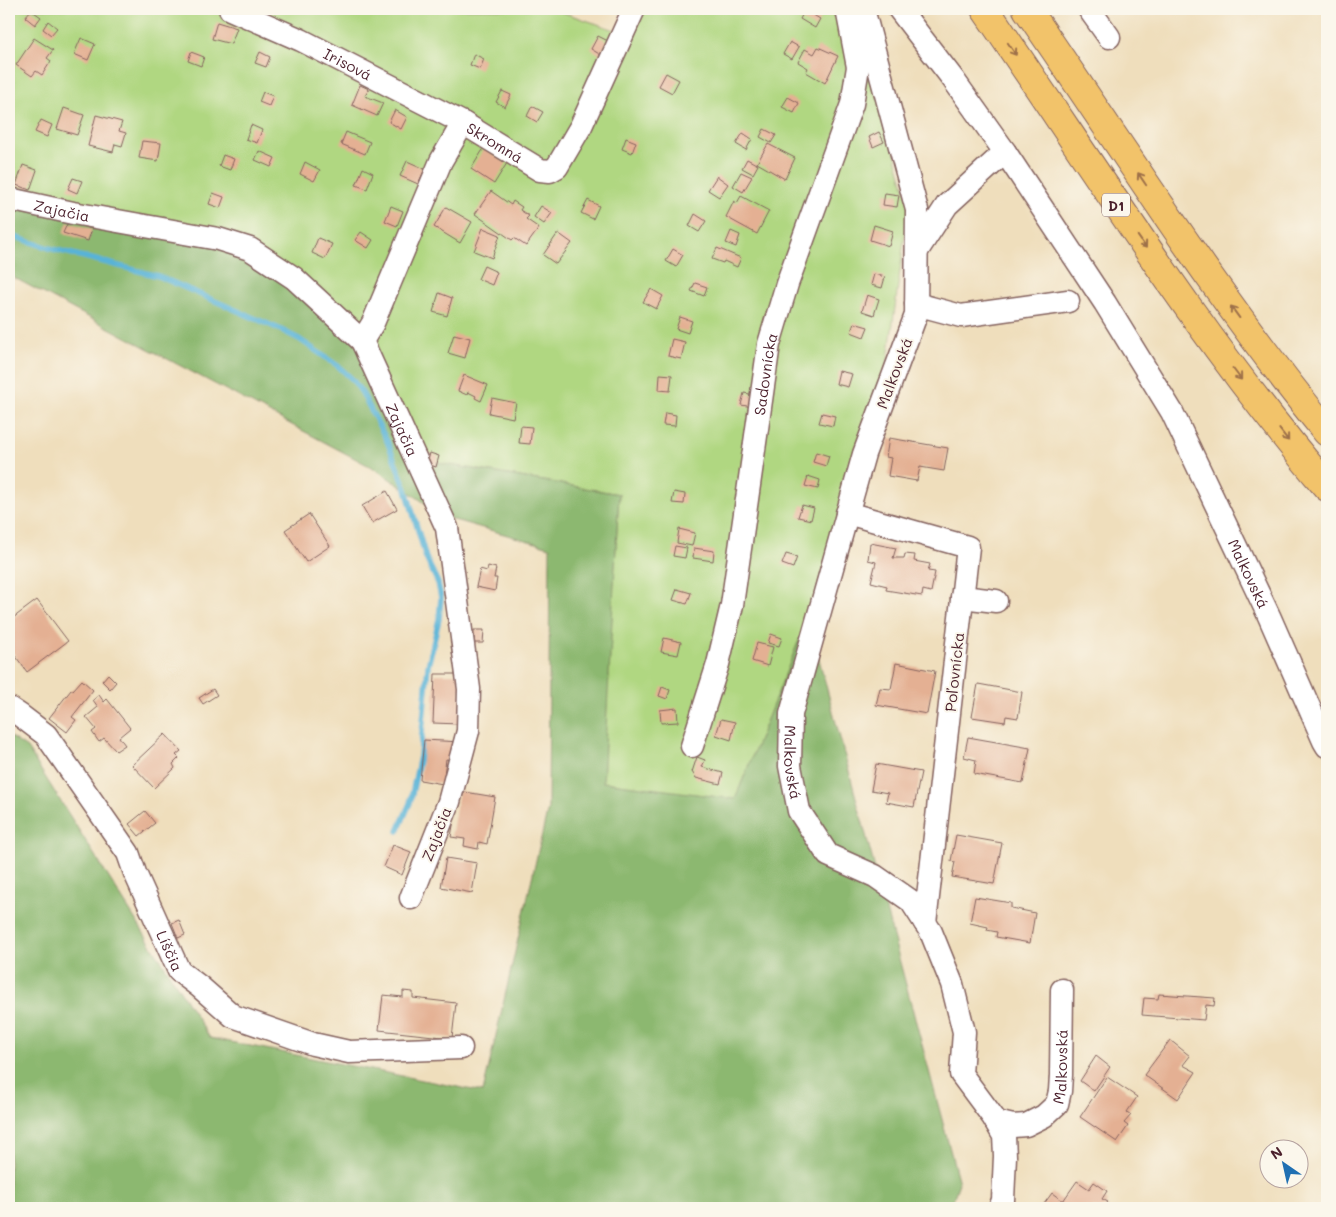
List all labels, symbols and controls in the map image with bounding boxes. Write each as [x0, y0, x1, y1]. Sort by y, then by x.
one-way arrow [1007, 42, 1017, 56]
street label: Irisová [320, 43, 375, 85]
street label: Skromná [463, 118, 527, 167]
one-way arrow [1137, 172, 1147, 186]
road number: D1 [1102, 194, 1130, 216]
street label: Zajačia [32, 195, 91, 226]
one-way arrow [1137, 235, 1147, 249]
one-way arrow [1230, 305, 1240, 319]
street label: Sadovnícka [749, 330, 782, 417]
street label: Malkovská [871, 335, 917, 411]
one-way arrow [1231, 367, 1242, 380]
street label: Zajačia [381, 400, 423, 459]
one-way arrow [1279, 428, 1289, 442]
street label: Malkovská [1224, 536, 1274, 612]
street label: Poľovnícka [940, 631, 968, 713]
street label: Malkovská [780, 725, 806, 801]
street label: Zajačia [417, 804, 455, 864]
street label: Líščia [152, 927, 188, 974]
street label: Malkovská [1047, 1029, 1072, 1106]
north arrow [1258, 1140, 1308, 1190]
text: N [1267, 1142, 1286, 1164]

